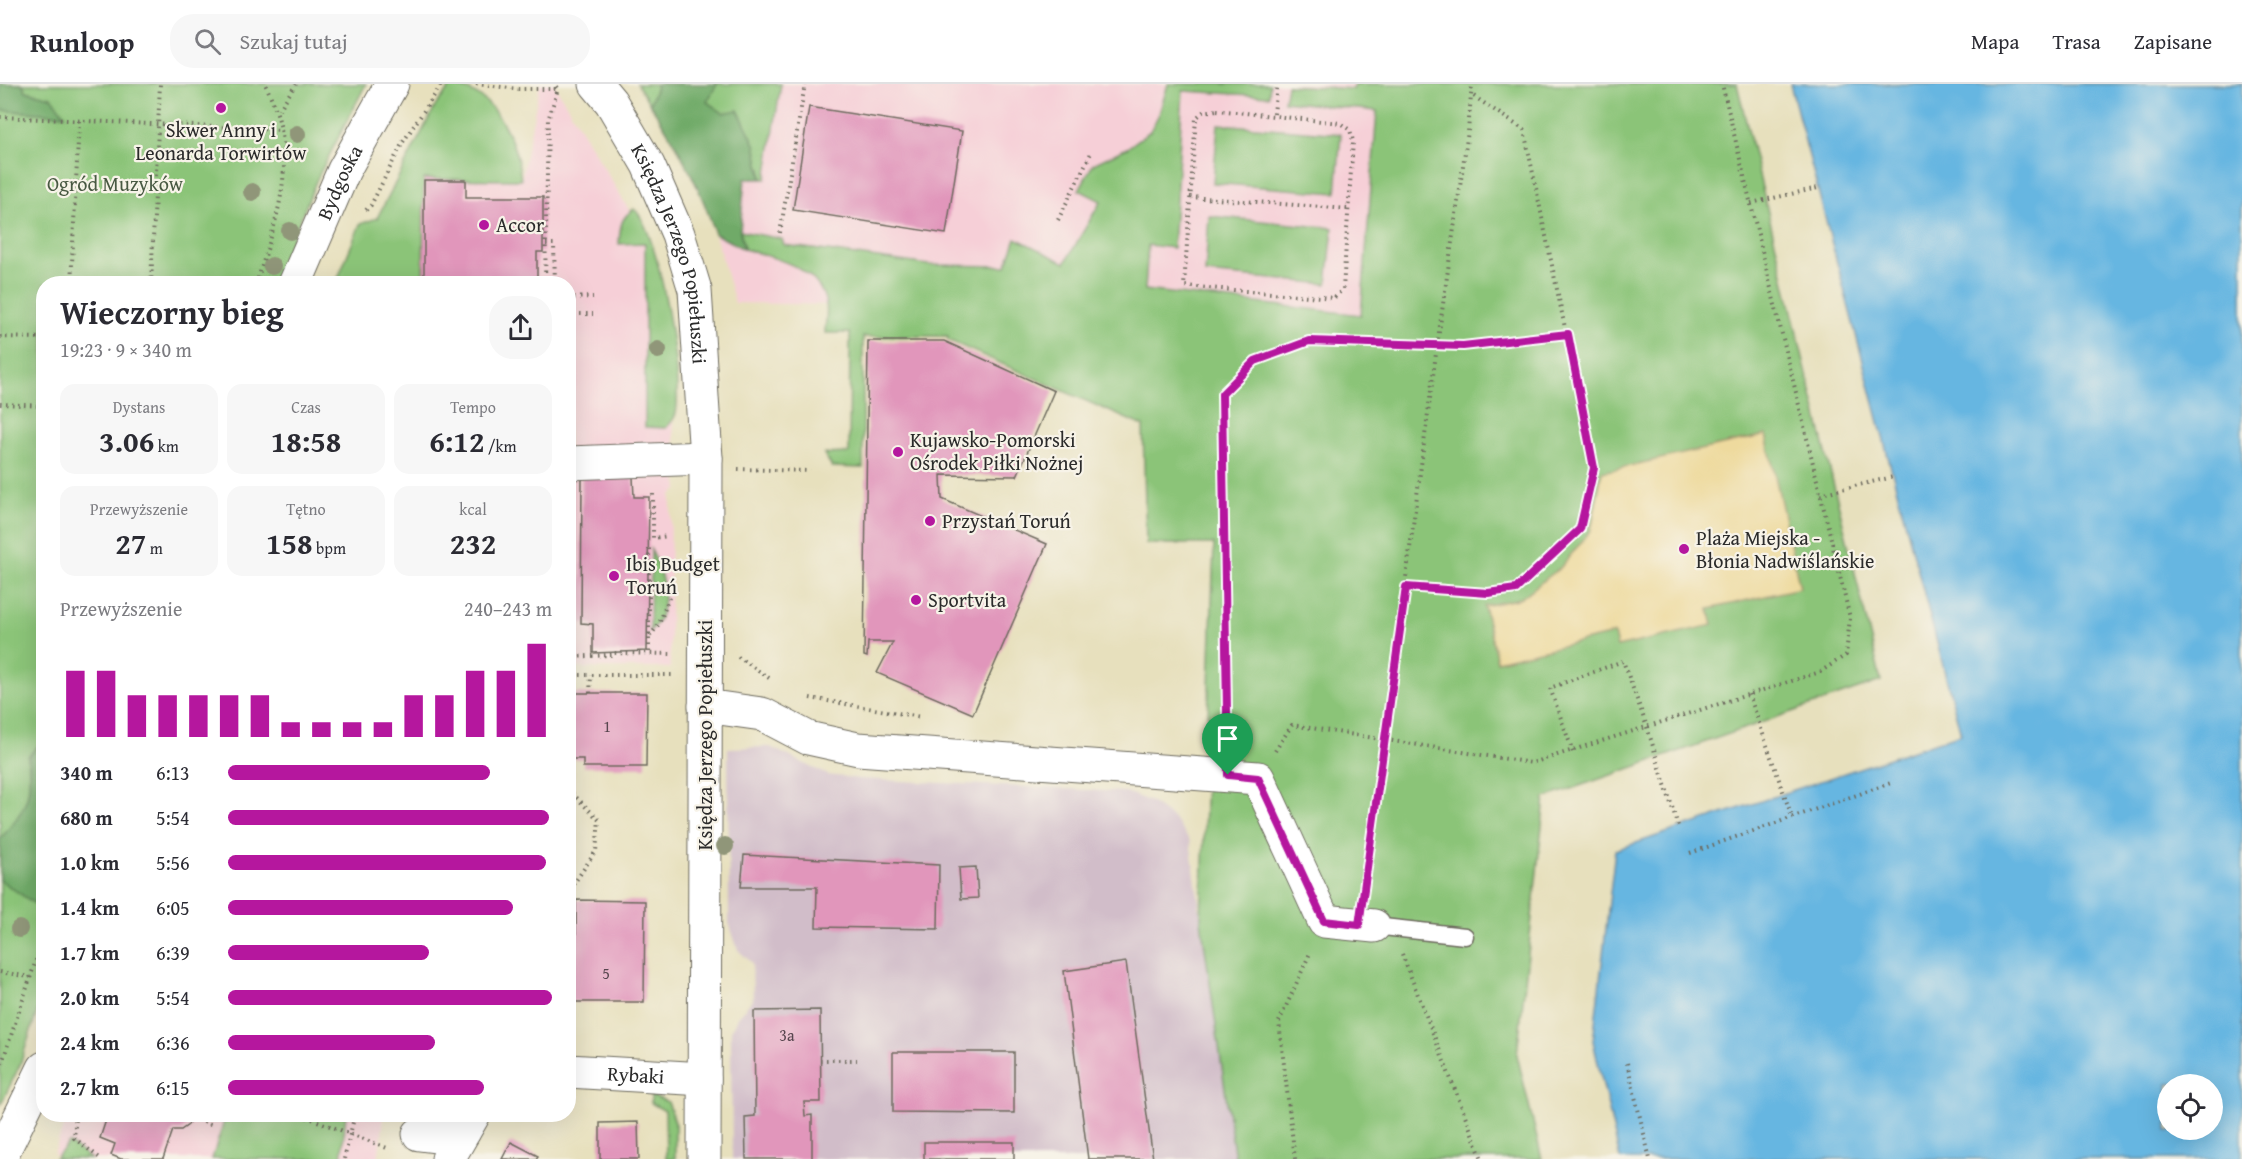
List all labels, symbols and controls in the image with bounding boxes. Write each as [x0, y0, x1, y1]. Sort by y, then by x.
search box [170, 14, 590, 68]
text: Runloop [30, 21, 134, 62]
icon: search [191, 25, 224, 58]
text: Szukaj tutaj [239, 25, 348, 57]
text: Mapa [1971, 26, 2019, 57]
text: Trasa [2052, 26, 2101, 57]
text: Zapisane [2134, 26, 2212, 57]
marker: Skwer Anny i Leonarda Torwirtów [214, 101, 228, 115]
place label: Skwer Anny i Leonarda Torwirtów [136, 115, 307, 167]
street label: Księdza Jerzego Popiełuszki [624, 138, 715, 365]
street label: Bydgoska [309, 139, 370, 224]
park label: Ogród Muzyków [47, 169, 184, 198]
place label: Accor [496, 210, 544, 239]
marker: Accor [477, 218, 491, 232]
text: Wieczorny bieg [60, 288, 284, 336]
button: share [489, 296, 552, 359]
text: 19:23 · 9 × 340 m [60, 335, 192, 364]
text: Dystans [113, 395, 165, 419]
text: Czas [291, 395, 321, 419]
text: Tempo [450, 395, 496, 419]
text: 3.06 [99, 419, 154, 463]
text: 18:58 [271, 419, 341, 463]
text: 6:12 [429, 419, 484, 463]
place label: Kujawsko-Pomorski Ośrodek Piłki Nożnej [910, 425, 1083, 477]
text: km [154, 434, 179, 458]
text: /km [484, 434, 517, 458]
marker: Kujawsko-Pomorski Ośrodek Piłki Nożnej [891, 445, 905, 459]
text: Przewyższenie [90, 497, 188, 521]
text: Tętno [286, 497, 326, 521]
text: kcal [459, 497, 487, 521]
place label: Przystań Toruń [942, 506, 1071, 535]
marker: Przystań Toruń [923, 514, 937, 528]
text: 27 [115, 521, 146, 565]
text: 158 [266, 521, 313, 565]
text: 232 [450, 521, 496, 565]
place label: Plaża Miejska - Błonia Nadwiślańskie [1696, 523, 1874, 575]
text: m [146, 536, 163, 560]
text: bpm [313, 536, 346, 560]
marker: Plaża Miejska - Błonia Nadwiślańskie [1677, 542, 1691, 556]
place label: Ibis Budget Toruń [626, 549, 720, 601]
marker: Ibis Budget Toruń [607, 569, 621, 583]
place label: Sportvita [928, 585, 1007, 614]
marker: Sportvita [909, 593, 923, 607]
text: Przewyższenie [60, 594, 182, 623]
text: 240–243 m [464, 594, 552, 623]
street label: Księdza Jerzego Popiełuszki [690, 619, 719, 850]
pin [1202, 713, 1253, 775]
house number: 1 [603, 714, 611, 738]
icon: arrive [1211, 722, 1244, 755]
text: 340 m [60, 758, 113, 787]
text: 6:13 [156, 758, 190, 787]
text: 680 m [60, 803, 113, 832]
text: 5:54 [156, 803, 190, 832]
text: 1.0 km [60, 848, 119, 877]
text: 5:56 [156, 848, 190, 877]
text: 1.4 km [60, 893, 119, 922]
text: 6:05 [156, 893, 190, 922]
text: 1.7 km [60, 938, 119, 967]
text: 6:39 [156, 938, 190, 967]
house number: 5 [602, 961, 610, 985]
text: 2.0 km [60, 983, 119, 1012]
text: 5:54 [156, 983, 190, 1012]
house number: 3a [779, 1023, 795, 1047]
text: 2.4 km [60, 1028, 119, 1057]
text: 6:36 [156, 1028, 190, 1057]
street label: Rybaki [607, 1058, 666, 1091]
text: 2.7 km [60, 1073, 119, 1102]
text: 6:15 [156, 1073, 190, 1102]
map controls [2157, 1074, 2223, 1140]
button: locate [2157, 1074, 2223, 1140]

